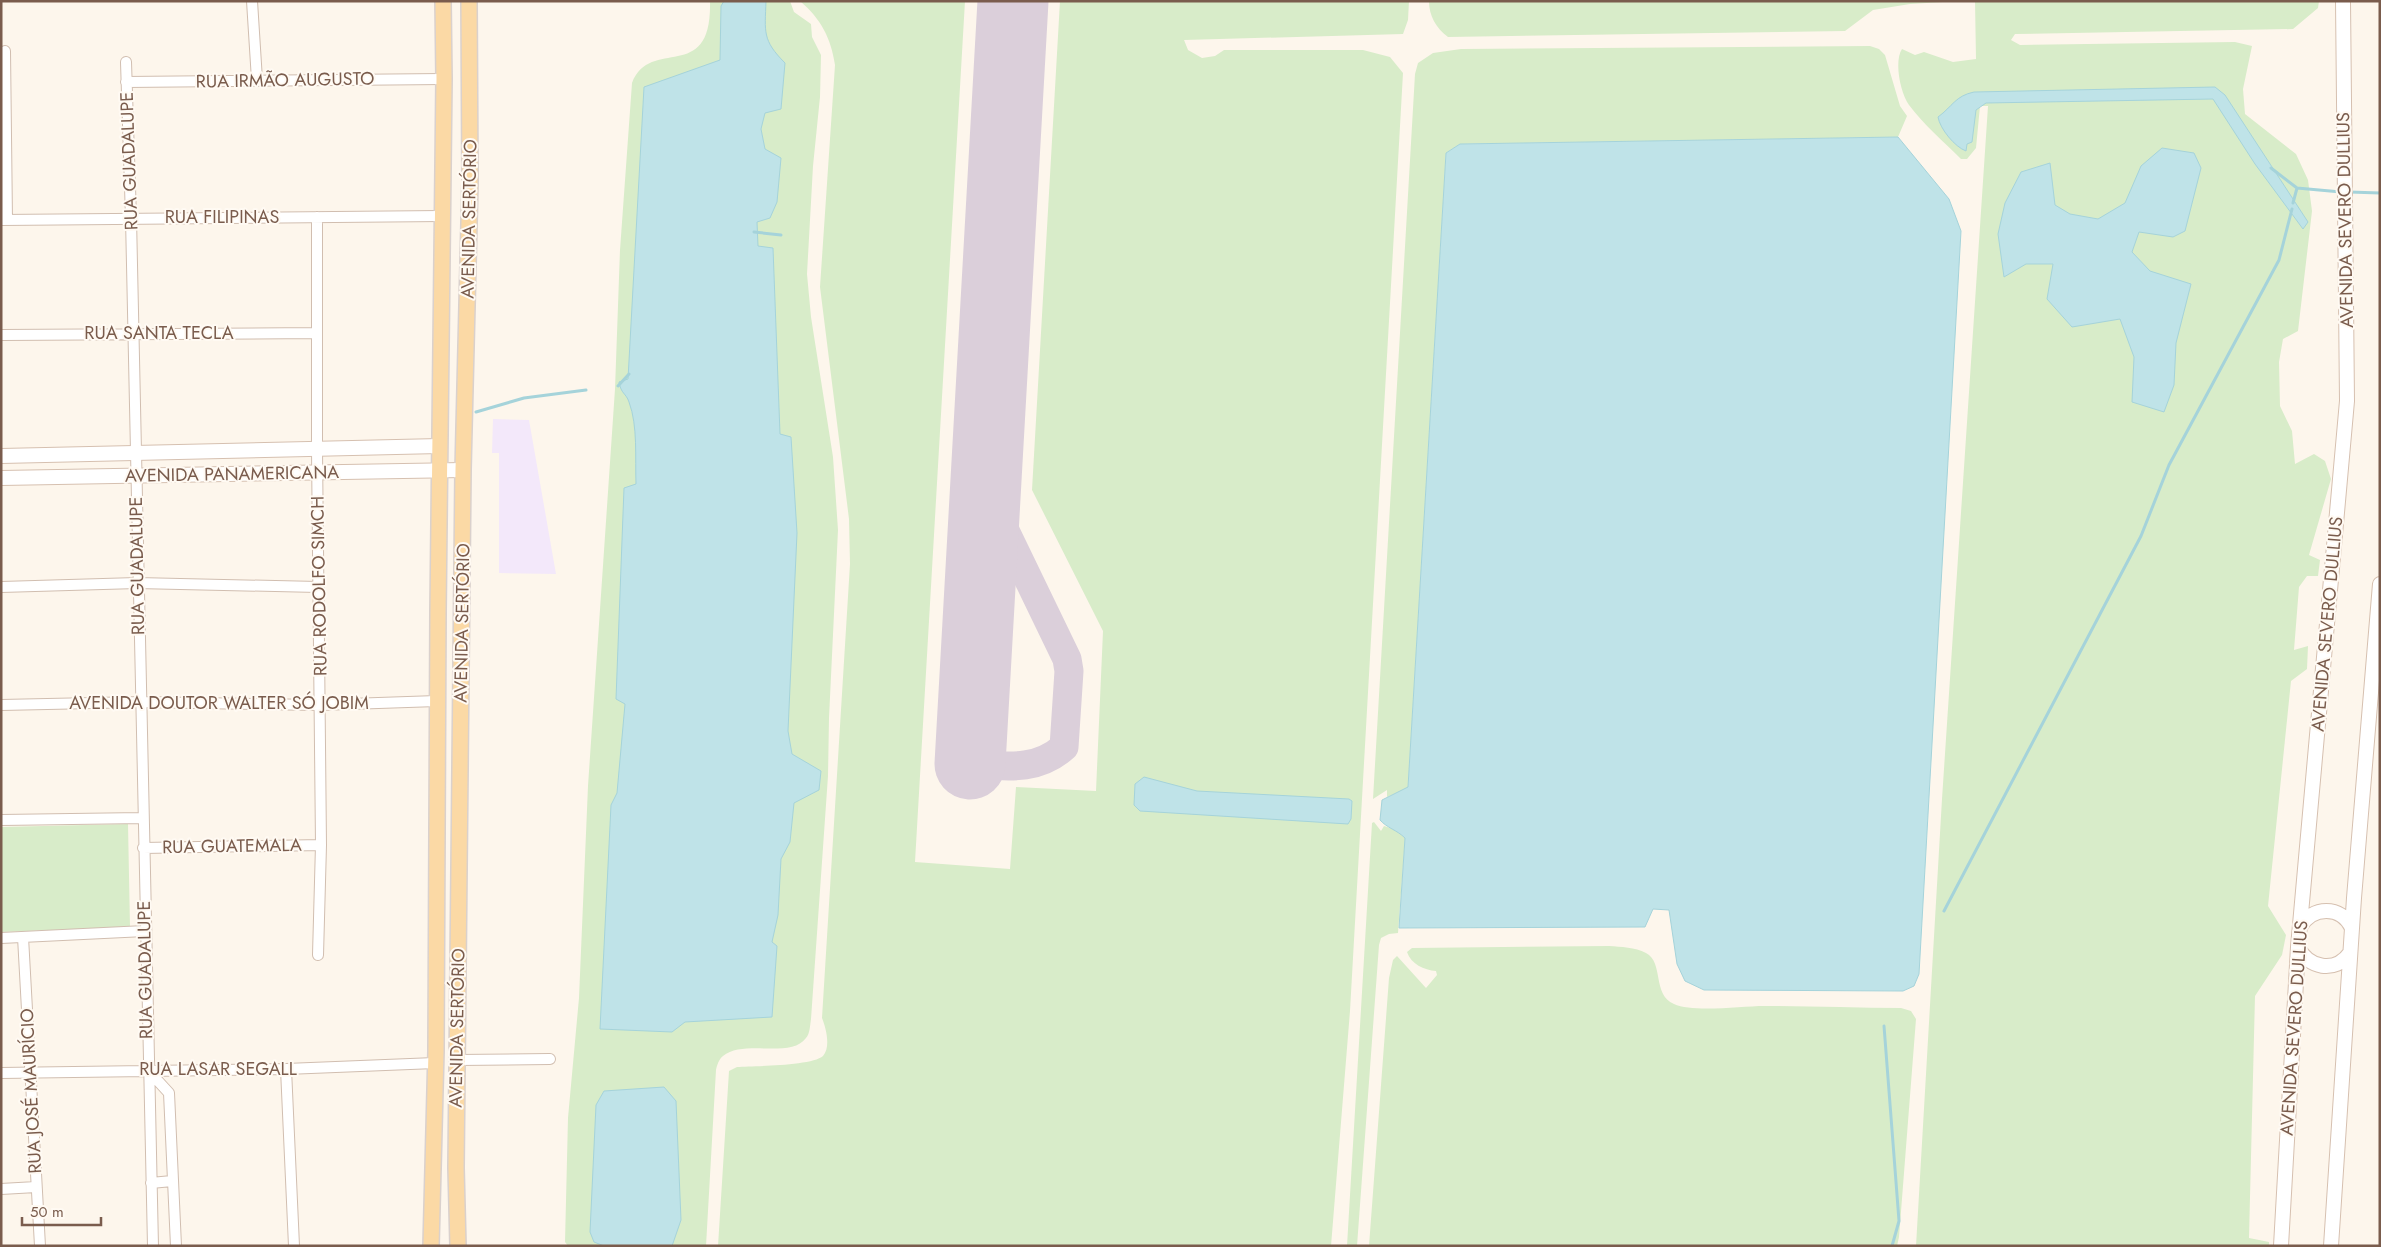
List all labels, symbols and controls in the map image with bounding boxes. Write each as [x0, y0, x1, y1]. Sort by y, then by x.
street label: RUA IRMÃO AUGUSTO [195, 65, 375, 95]
street label: RUA GUADALUPE [114, 91, 144, 231]
street label: AVENIDA SEVERO DULLIUS [2330, 112, 2360, 328]
street label: AVENIDA SERTÓRIO [455, 139, 483, 299]
street label: RUA FILIPINAS [165, 204, 279, 230]
street label: RUA SANTA TECLA [84, 320, 234, 346]
street label: AVENIDA PANAMERICANA [125, 459, 339, 489]
street label: RUA RODOLFO SIMCH [304, 496, 334, 676]
street label: RUA GUADALUPE [123, 497, 151, 635]
street label: AVENIDA SEVERO DULLIUS [2305, 515, 2349, 733]
street label: AVENIDA SERTÓRIO [448, 543, 476, 703]
street label: AVENIDA DOUTOR WALTER SÓ JOBIM [69, 690, 369, 716]
street label: RUA GUATEMALA [162, 832, 302, 860]
street label: RUA GUADALUPE [131, 901, 159, 1039]
street label: AVENIDA SEVERO DULLIUS [2274, 919, 2315, 1136]
street label: AVENIDA SERTÓRIO [443, 948, 471, 1108]
street label: RUA JOSÉ MAURÍCIO [14, 1008, 48, 1174]
street label: RUA LASAR SEGALL [139, 1056, 297, 1082]
scale bar [22, 1194, 101, 1226]
text: 50 m [30, 1201, 64, 1223]

